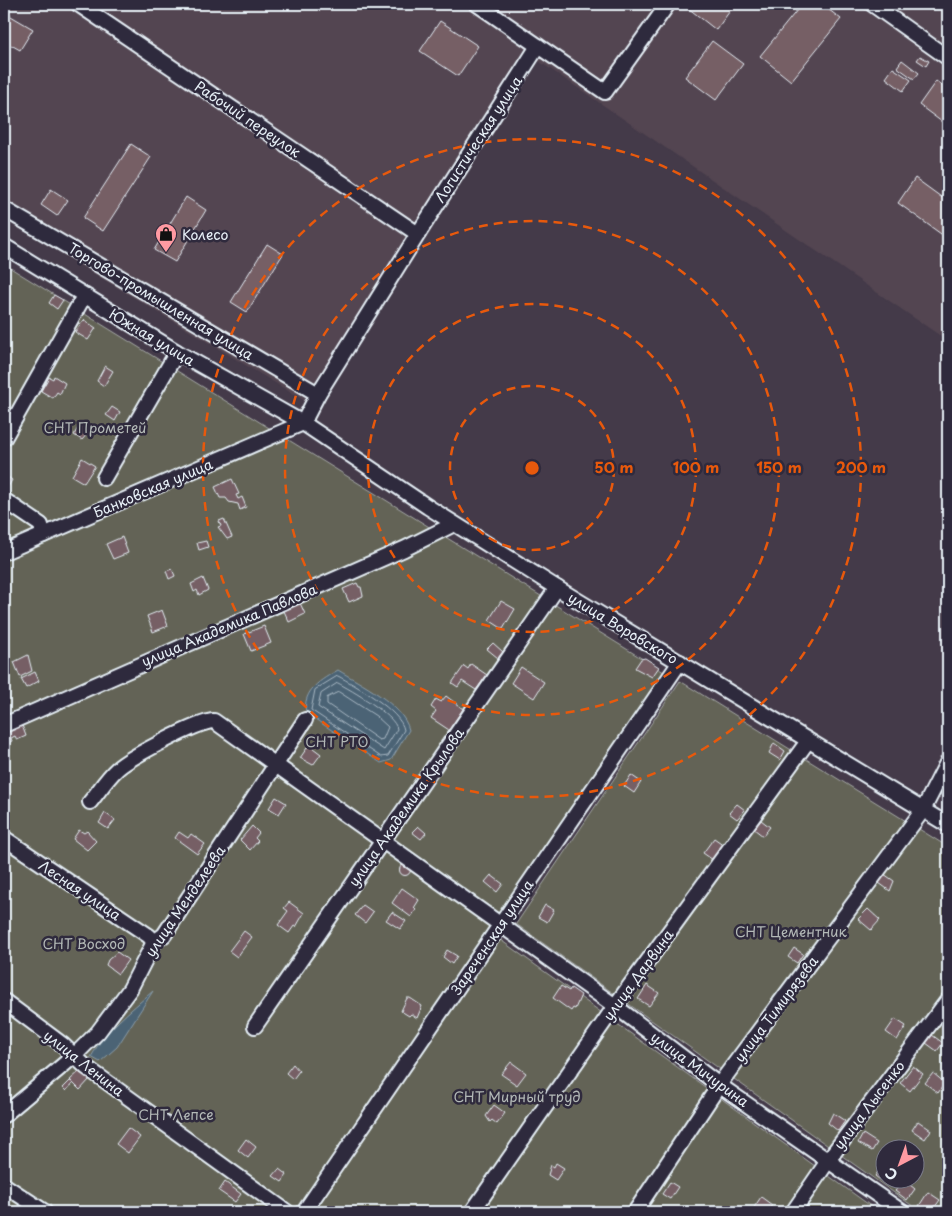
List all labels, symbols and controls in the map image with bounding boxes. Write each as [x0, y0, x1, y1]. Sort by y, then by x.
street label: Логистическая улица [429, 71, 527, 206]
street label: Рабочий переулок [191, 76, 306, 163]
shop icon: Колесо [154, 222, 178, 253]
place label: Колесо [182, 224, 229, 245]
street label: Торгово-промышленная улица [64, 237, 258, 365]
street label: Южная улица [105, 303, 199, 371]
park label: СНТ Прометей [43, 417, 147, 438]
street label: Банковская улица [90, 453, 216, 523]
text: 50 m [595, 455, 633, 478]
text: 100 m [673, 455, 719, 478]
text: 150 m [756, 455, 802, 478]
text: 200 m [836, 455, 886, 478]
centre of rings [523, 459, 541, 477]
street label: улица Академика Павлова [138, 578, 320, 672]
street label: улица Воровского [564, 587, 682, 669]
street label: улица Академика Крылова [343, 723, 469, 891]
park label: СНТ РТО [305, 731, 369, 752]
street label: улица Менделеева [140, 841, 230, 961]
street label: Лесная улица [35, 855, 125, 925]
street label: Зареченская улица [446, 875, 538, 999]
park label: СНТ Цементник [735, 921, 848, 942]
street label: улица Дарвина [598, 925, 678, 1025]
park label: СНТ Восход [43, 933, 125, 954]
street label: улица Тимирязева [729, 951, 823, 1067]
street label: улица Ленина [39, 1025, 129, 1101]
street label: улица Мичурина [647, 1026, 754, 1112]
street label: улица Лысенко [829, 1056, 909, 1154]
park label: СНТ Мирный труд [453, 1086, 581, 1107]
park label: СНТ Лепсе [138, 1104, 214, 1125]
north arrow [874, 1138, 924, 1188]
text: С [880, 1163, 902, 1186]

